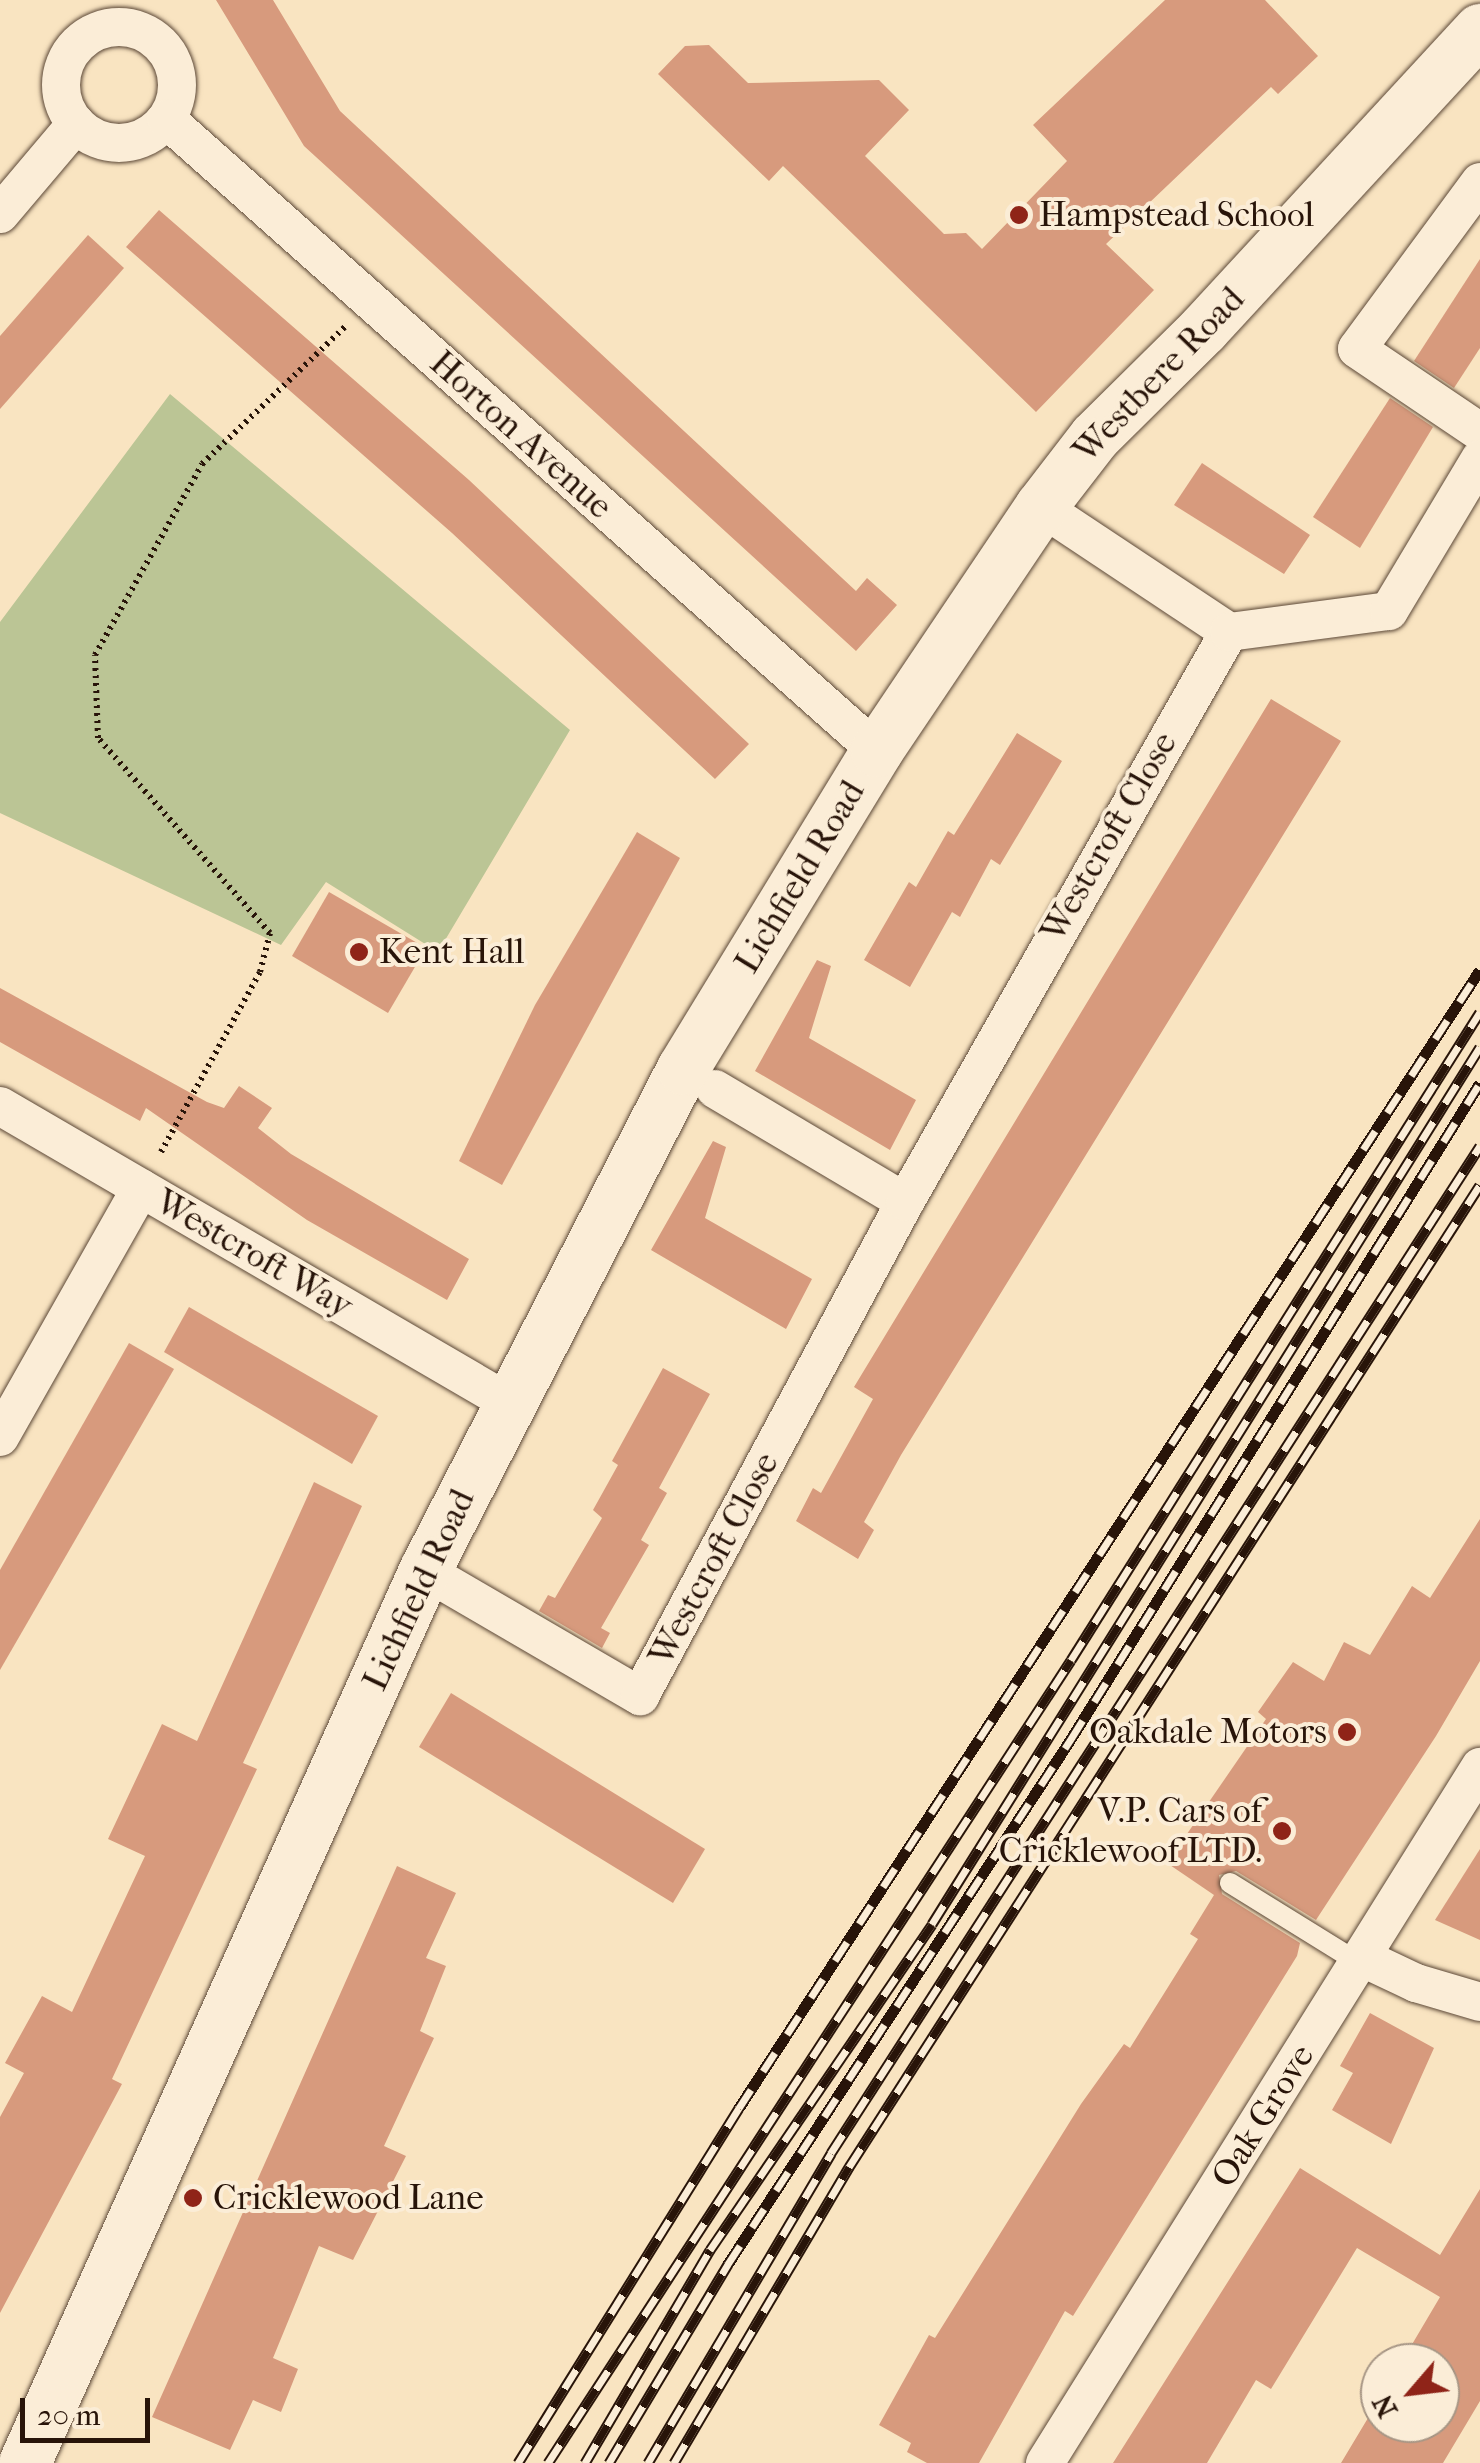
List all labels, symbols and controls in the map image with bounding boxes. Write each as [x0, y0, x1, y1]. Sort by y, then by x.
place label: Hampstead School [1039, 194, 1314, 236]
marker: Hampstead School [1008, 204, 1030, 226]
street label: Westbere Road [1065, 278, 1253, 472]
street label: Horton Avenue [421, 342, 621, 528]
street label: Westcroft Close [1032, 725, 1186, 949]
street label: Lichfield Road [726, 773, 874, 981]
place label: Kent Hall [379, 931, 524, 973]
marker: Kent Hall [348, 941, 370, 963]
street label: Westcroft Way [148, 1181, 360, 1327]
street label: Westcroft Close [640, 1445, 788, 1673]
street label: Lichfield Road [354, 1483, 484, 1697]
place label: Oakdale Motors [1089, 1711, 1327, 1753]
marker: Oakdale Motors [1336, 1721, 1358, 1743]
place label: V.P. Cars of Cricklewoof LTD. [999, 1790, 1262, 1872]
marker: V.P. Cars of Cricklewoof LTD. [1271, 1820, 1293, 1842]
street label: Oak Grove [1203, 2037, 1323, 2195]
place label: Cricklewood Lane [213, 2177, 483, 2219]
marker: Cricklewood Lane [182, 2187, 204, 2209]
north arrow [1360, 2343, 1460, 2443]
scale bar [25, 2378, 155, 2440]
text: N [1365, 2389, 1404, 2424]
text: 20 m [37, 2398, 100, 2433]

